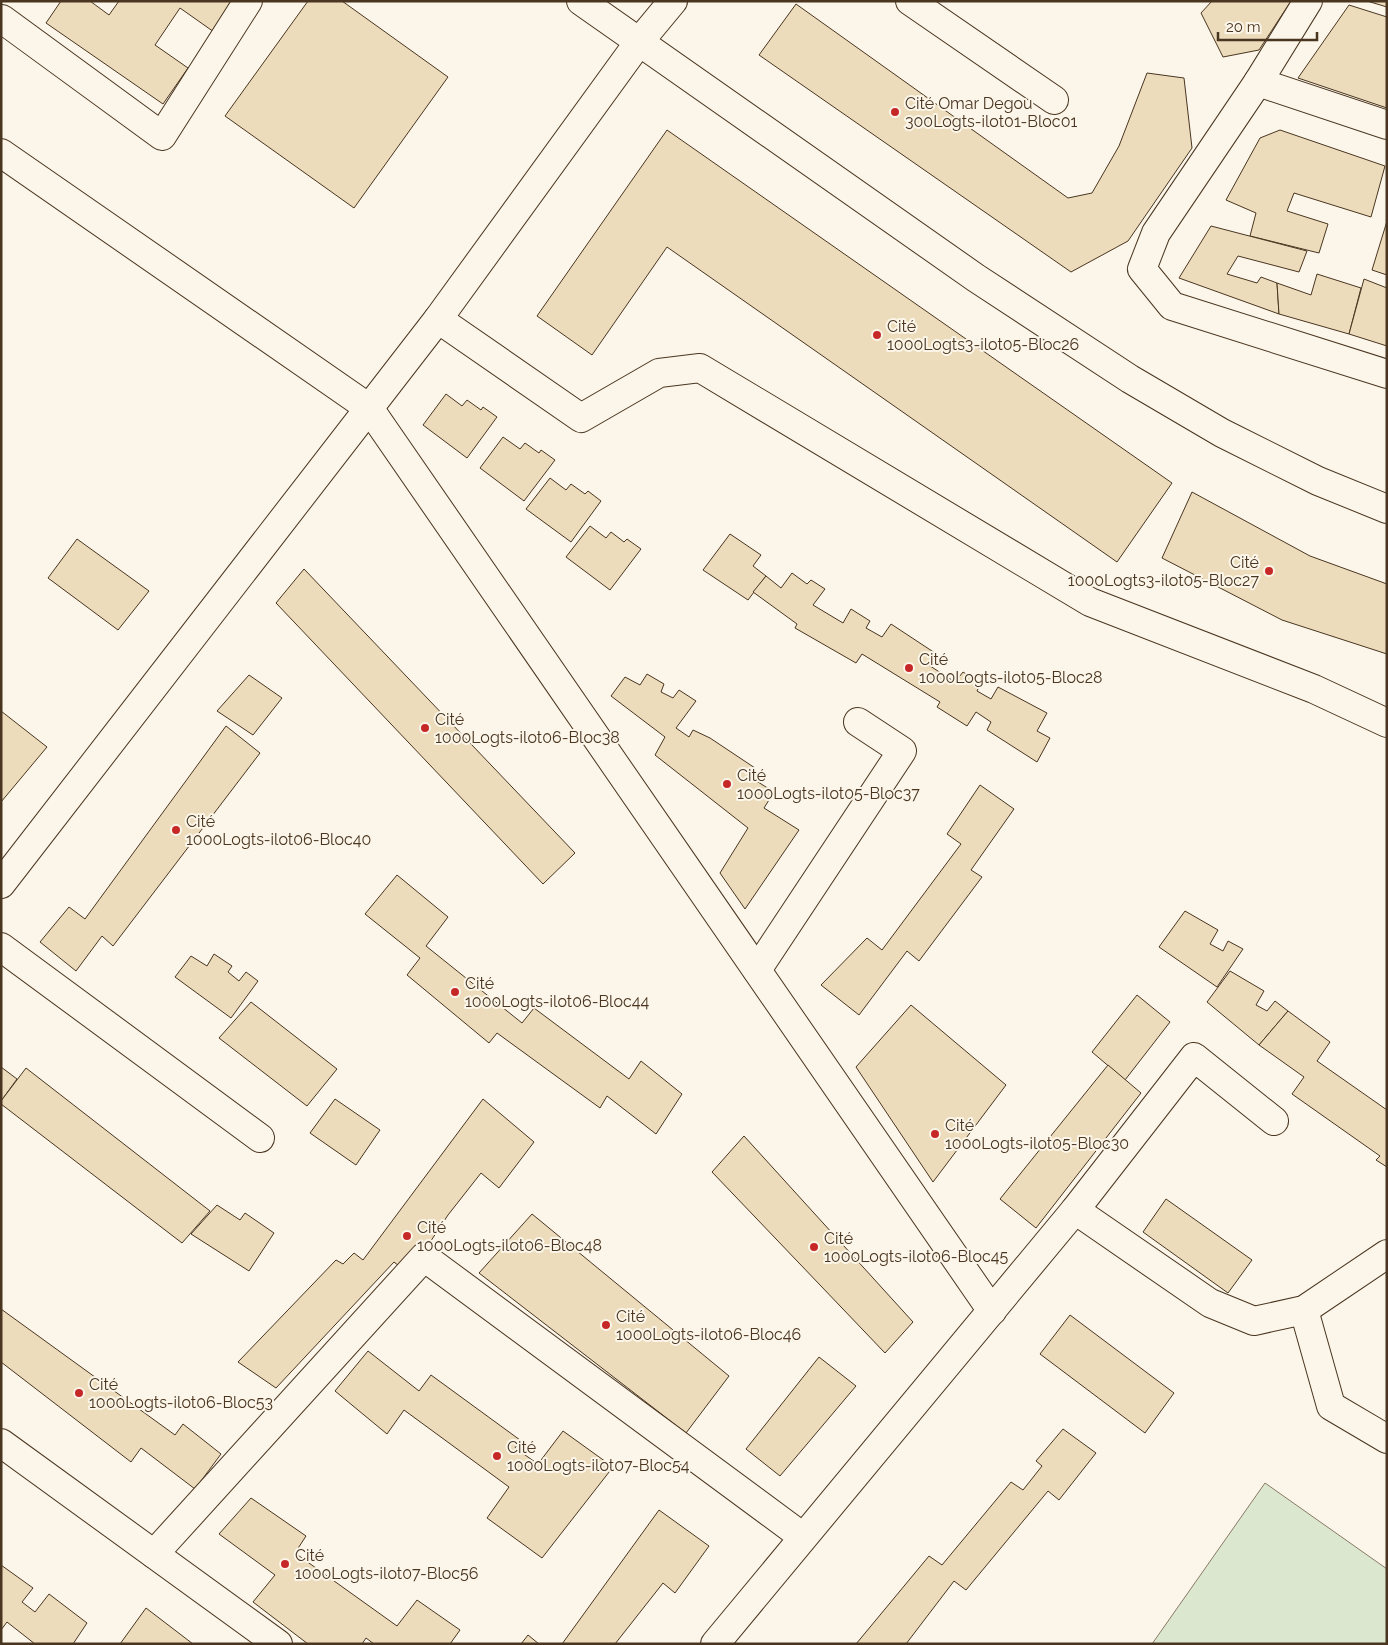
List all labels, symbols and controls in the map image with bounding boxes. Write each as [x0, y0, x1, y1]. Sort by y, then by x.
scale bar [1218, 10, 1317, 42]
text: 20 m [1226, 18, 1261, 36]
place label: Cité Omar Degou 300Logts-ilot01-Bloc01 [905, 94, 1077, 131]
marker: Cité Omar Degou 300Logts-ilot01-Bloc01 [889, 106, 901, 118]
place label: Cité 1000Logts3-ilot05-Bloc26 [887, 317, 1079, 354]
marker: Cité 1000Logts3-ilot05-Bloc26 [871, 329, 883, 341]
place label: Cité 1000Logts3-ilot05-Bloc27 [1068, 553, 1259, 590]
marker: Cité 1000Logts3-ilot05-Bloc27 [1263, 565, 1275, 577]
place label: Cité 1000Logts-ilot05-Bloc28 [919, 650, 1103, 687]
marker: Cité 1000Logts-ilot05-Bloc28 [903, 662, 915, 674]
place label: Cité 1000Logts-ilot06-Bloc38 [435, 710, 620, 747]
marker: Cité 1000Logts-ilot06-Bloc38 [419, 722, 431, 734]
place label: Cité 1000Logts-ilot05-Bloc37 [737, 766, 920, 803]
marker: Cité 1000Logts-ilot05-Bloc37 [721, 778, 733, 790]
place label: Cité 1000Logts-ilot06-Bloc40 [186, 812, 371, 849]
marker: Cité 1000Logts-ilot06-Bloc40 [170, 824, 182, 836]
place label: Cité 1000Logts-ilot06-Bloc44 [465, 974, 649, 1011]
marker: Cité 1000Logts-ilot06-Bloc44 [449, 986, 461, 998]
place label: Cité 1000Logts-ilot05-Bloc30 [945, 1116, 1129, 1153]
marker: Cité 1000Logts-ilot05-Bloc30 [929, 1128, 941, 1140]
place label: Cité 1000Logts-ilot06-Bloc48 [417, 1218, 602, 1255]
place label: Cité 1000Logts-ilot06-Bloc45 [824, 1229, 1008, 1266]
marker: Cité 1000Logts-ilot06-Bloc48 [401, 1230, 413, 1242]
marker: Cité 1000Logts-ilot06-Bloc45 [808, 1241, 820, 1253]
place label: Cité 1000Logts-ilot06-Bloc46 [616, 1307, 801, 1344]
marker: Cité 1000Logts-ilot06-Bloc46 [600, 1319, 612, 1331]
place label: Cité 1000Logts-ilot06-Bloc53 [89, 1375, 273, 1412]
marker: Cité 1000Logts-ilot06-Bloc53 [73, 1387, 85, 1399]
place label: Cité 1000Logts-ilot07-Bloc54 [507, 1438, 690, 1475]
marker: Cité 1000Logts-ilot07-Bloc54 [491, 1450, 503, 1462]
place label: Cité 1000Logts-ilot07-Bloc56 [295, 1546, 478, 1583]
marker: Cité 1000Logts-ilot07-Bloc56 [279, 1558, 291, 1570]

